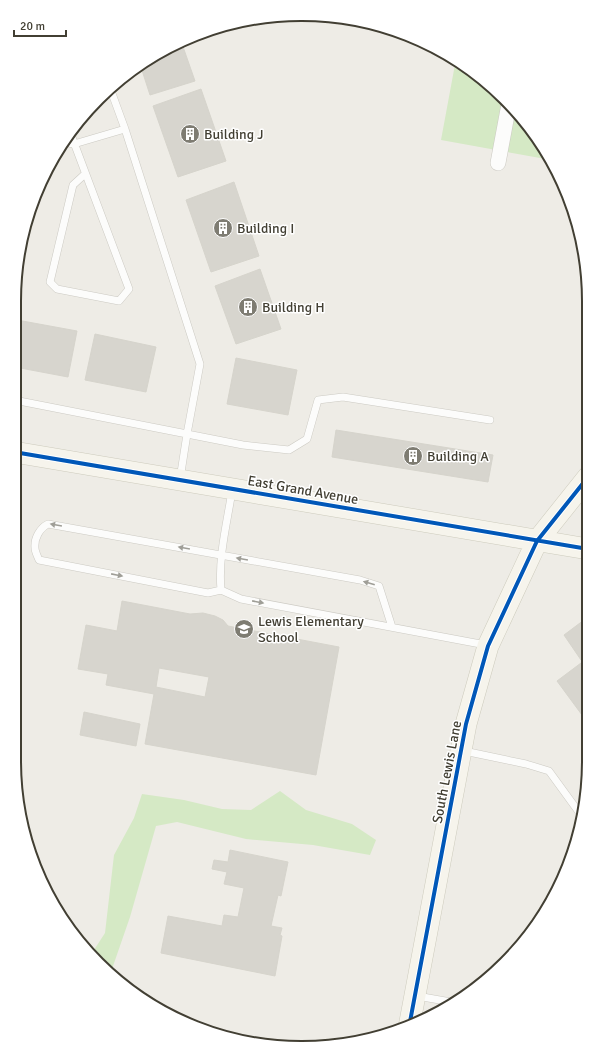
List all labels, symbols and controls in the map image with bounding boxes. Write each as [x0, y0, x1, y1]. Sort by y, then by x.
scale bar [14, 12, 66, 38]
text: 20 m [20, 19, 45, 34]
building icon: Building J [179, 123, 201, 145]
place label: Building J [204, 126, 263, 143]
building icon: Building I [212, 217, 234, 239]
place label: Building I [237, 220, 294, 237]
building icon: Building H [237, 296, 259, 318]
place label: Building H [262, 299, 325, 316]
building icon: Building A [402, 445, 424, 467]
place label: Building A [427, 448, 489, 465]
street label: East Grand Avenue [246, 472, 360, 508]
one-way arrow [50, 522, 62, 528]
one-way arrow [178, 545, 190, 551]
one-way arrow [235, 555, 248, 561]
one-way arrow [111, 573, 123, 579]
one-way arrow [363, 580, 375, 586]
one-way arrow [252, 599, 264, 605]
place label: Lewis Elementary School [258, 613, 364, 646]
school or university icon: Lewis Elementary School [233, 618, 255, 640]
street label: South Lewis Lane [429, 719, 465, 825]

